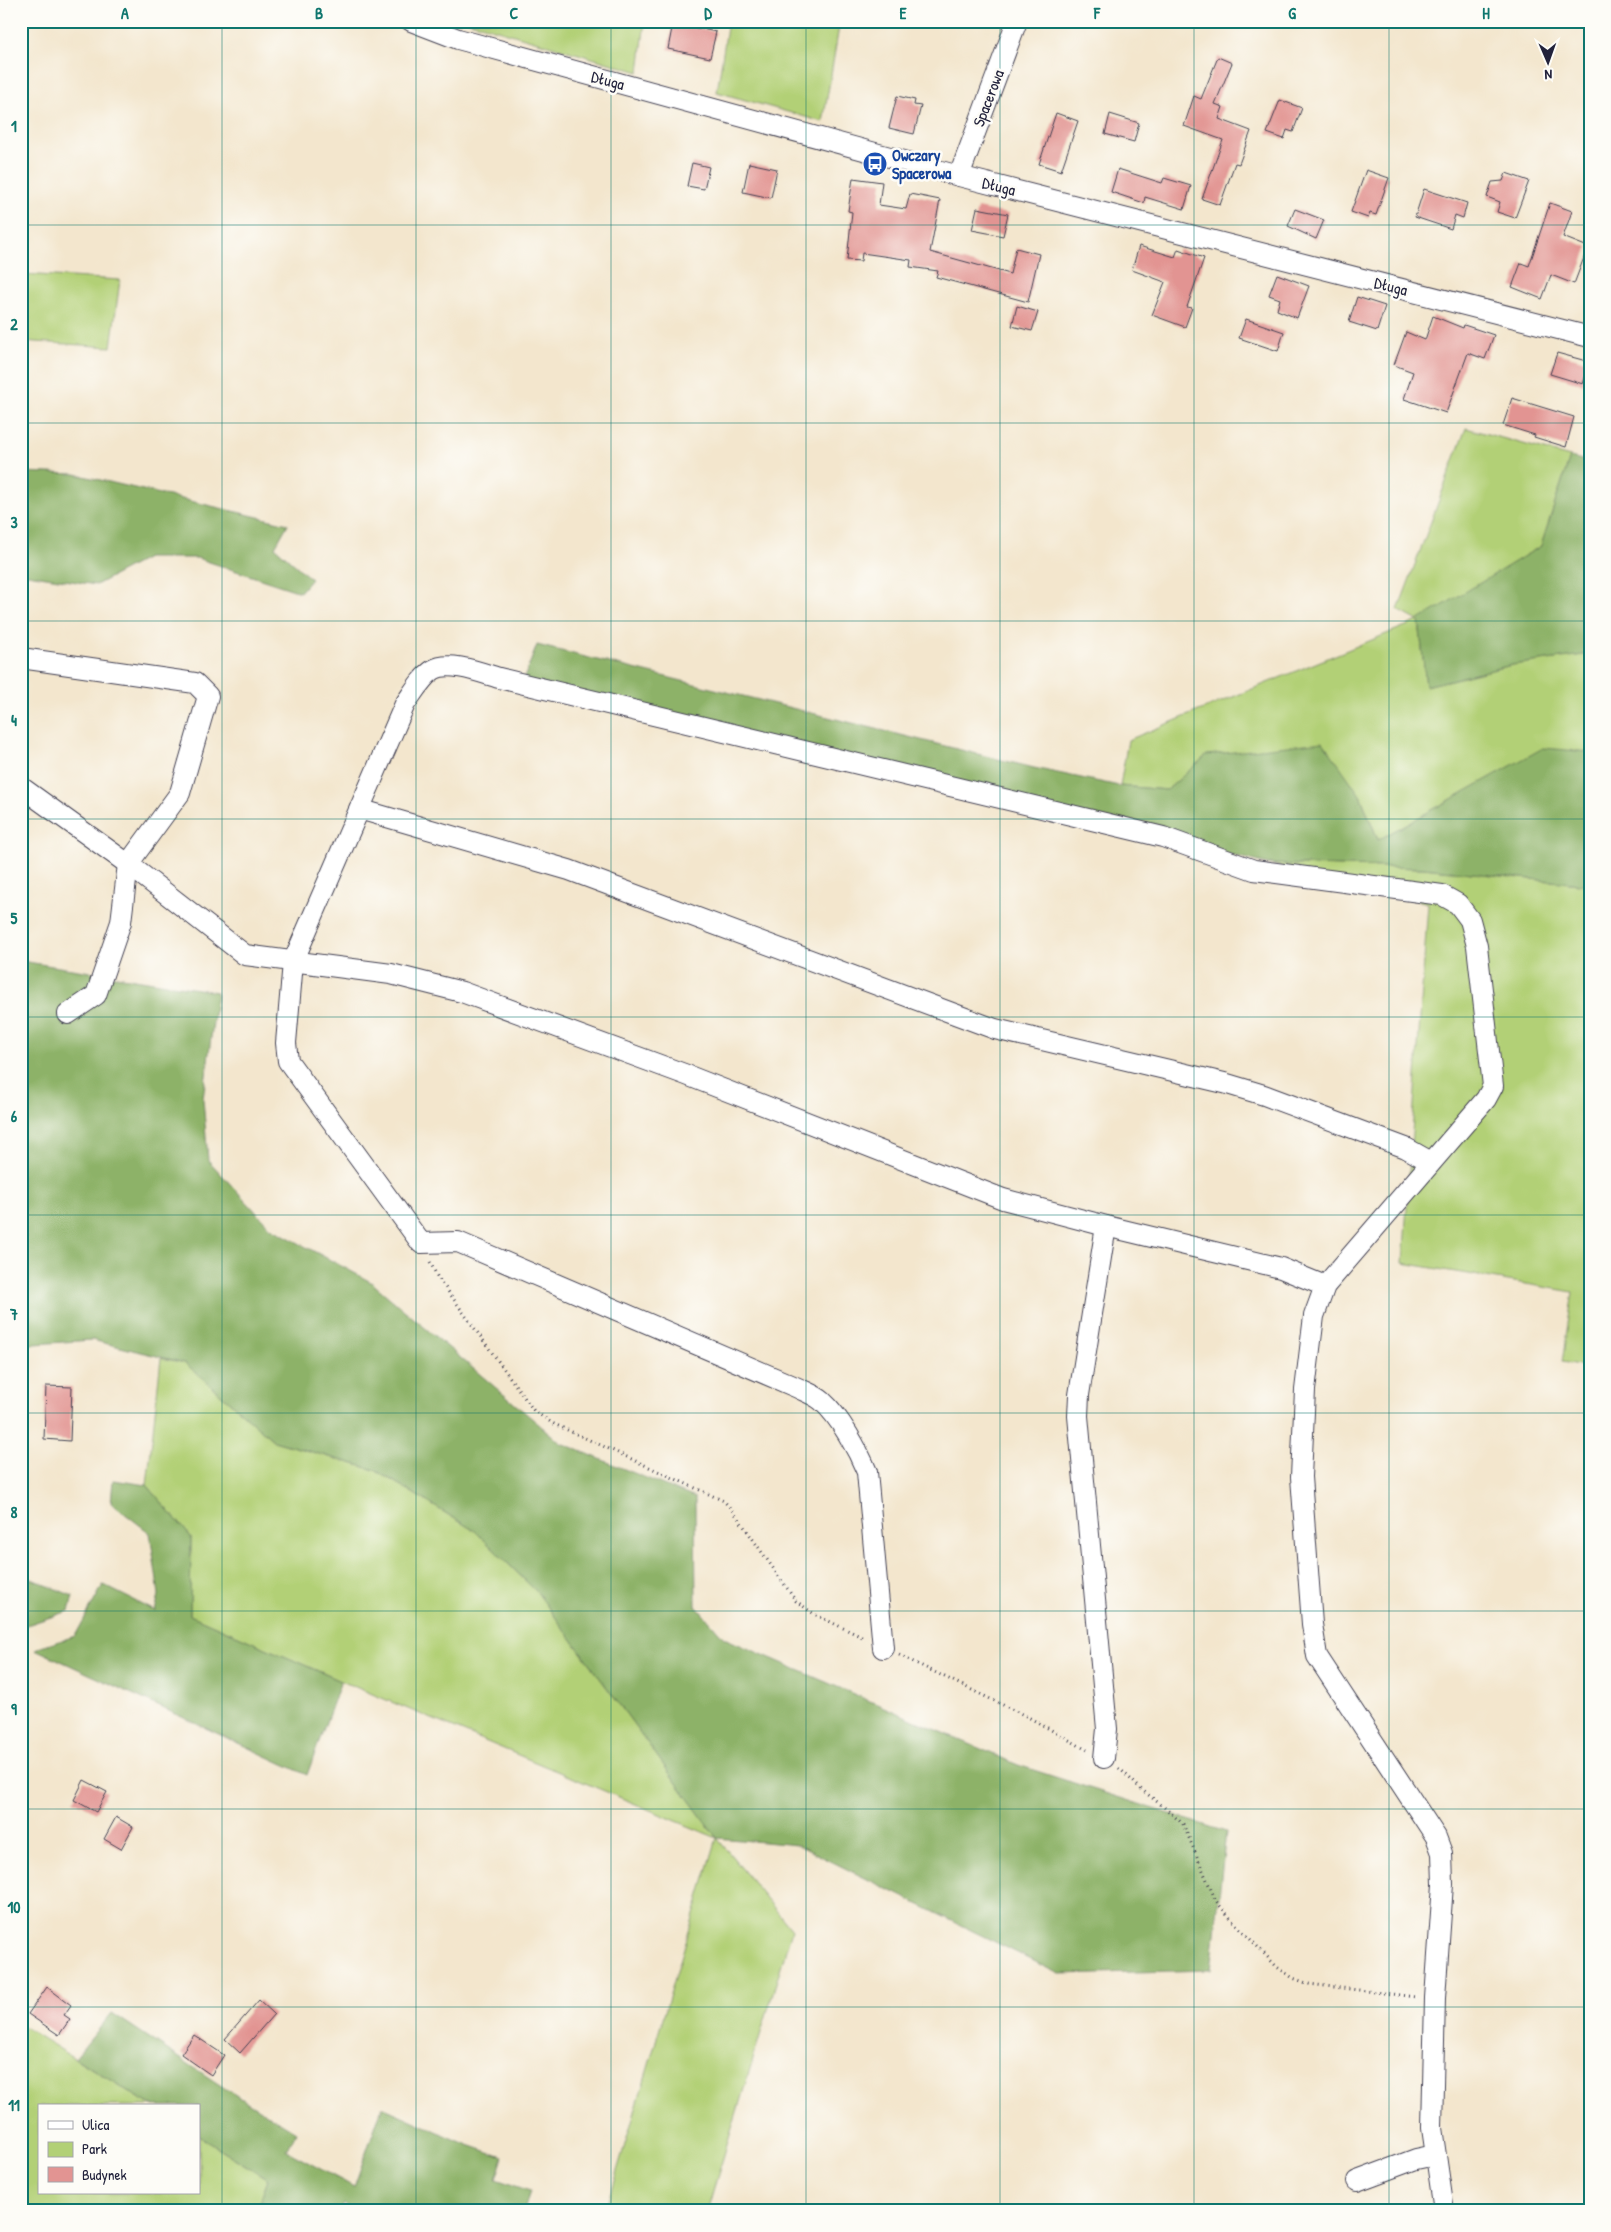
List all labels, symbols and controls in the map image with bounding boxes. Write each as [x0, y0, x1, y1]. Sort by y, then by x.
text: A [121, 2, 129, 24]
text: B [315, 2, 323, 24]
text: C [510, 2, 519, 24]
text: D [704, 2, 712, 24]
text: E [899, 2, 907, 24]
text: F [1093, 2, 1101, 24]
text: G [1288, 2, 1296, 24]
text: H [1482, 2, 1490, 24]
north arrow [1524, 38, 1574, 88]
street label: Długa [589, 65, 627, 95]
street label: Spacerowa [967, 66, 1009, 130]
text: N [1544, 66, 1553, 85]
text: 1 [11, 115, 17, 137]
place label: Owczary Spacerowa [892, 144, 952, 185]
bus stop icon: Owczary Spacerowa [862, 151, 888, 177]
street label: Długa [980, 171, 1018, 201]
street label: Długa [1372, 271, 1410, 301]
text: 2 [10, 313, 18, 335]
text: 3 [10, 511, 18, 533]
text: 4 [11, 709, 17, 731]
text: 5 [11, 907, 18, 929]
text: 6 [11, 1105, 18, 1127]
text: 7 [9, 1303, 18, 1325]
text: 8 [11, 1501, 18, 1523]
text: 9 [11, 1698, 17, 1720]
text: 10 [8, 1896, 20, 1918]
text: 11 [8, 2094, 20, 2116]
legend [38, 2104, 200, 2194]
text: Ulica [82, 2114, 109, 2135]
text: Park [82, 2138, 107, 2159]
text: Budynek [82, 2164, 127, 2185]

